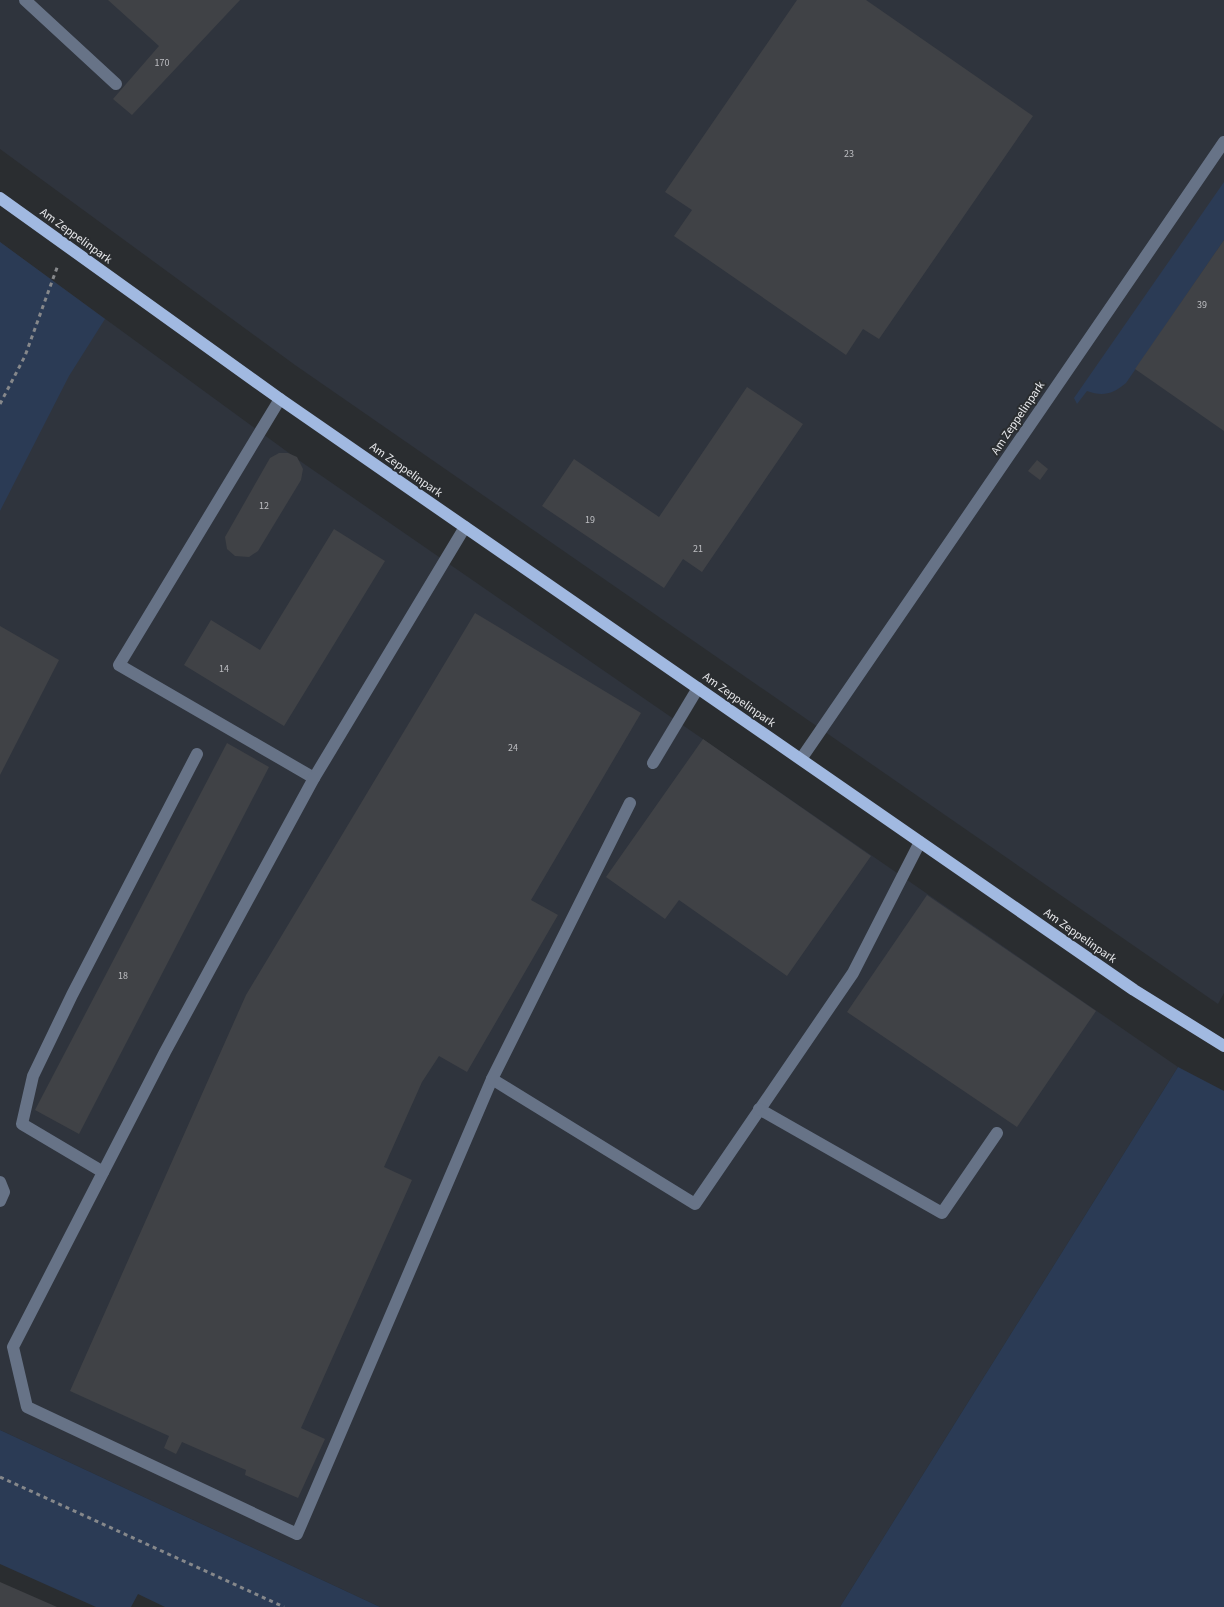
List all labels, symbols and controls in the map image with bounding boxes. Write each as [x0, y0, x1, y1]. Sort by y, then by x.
house number: 170 [155, 56, 169, 70]
house number: 23 [844, 147, 854, 161]
street label: Am Zeppelinpark [36, 204, 116, 268]
house number: 39 [1197, 298, 1207, 312]
street label: Am Zeppelinpark [987, 378, 1049, 458]
street label: Am Zeppelinpark [366, 439, 446, 502]
house number: 12 [259, 499, 269, 513]
house number: 19 [585, 513, 595, 527]
house number: 21 [693, 542, 703, 556]
house number: 14 [219, 662, 229, 676]
street label: Am Zeppelinpark [699, 669, 779, 732]
house number: 24 [508, 741, 518, 755]
street label: Am Zeppelinpark [1040, 905, 1120, 968]
house number: 18 [118, 969, 128, 983]

